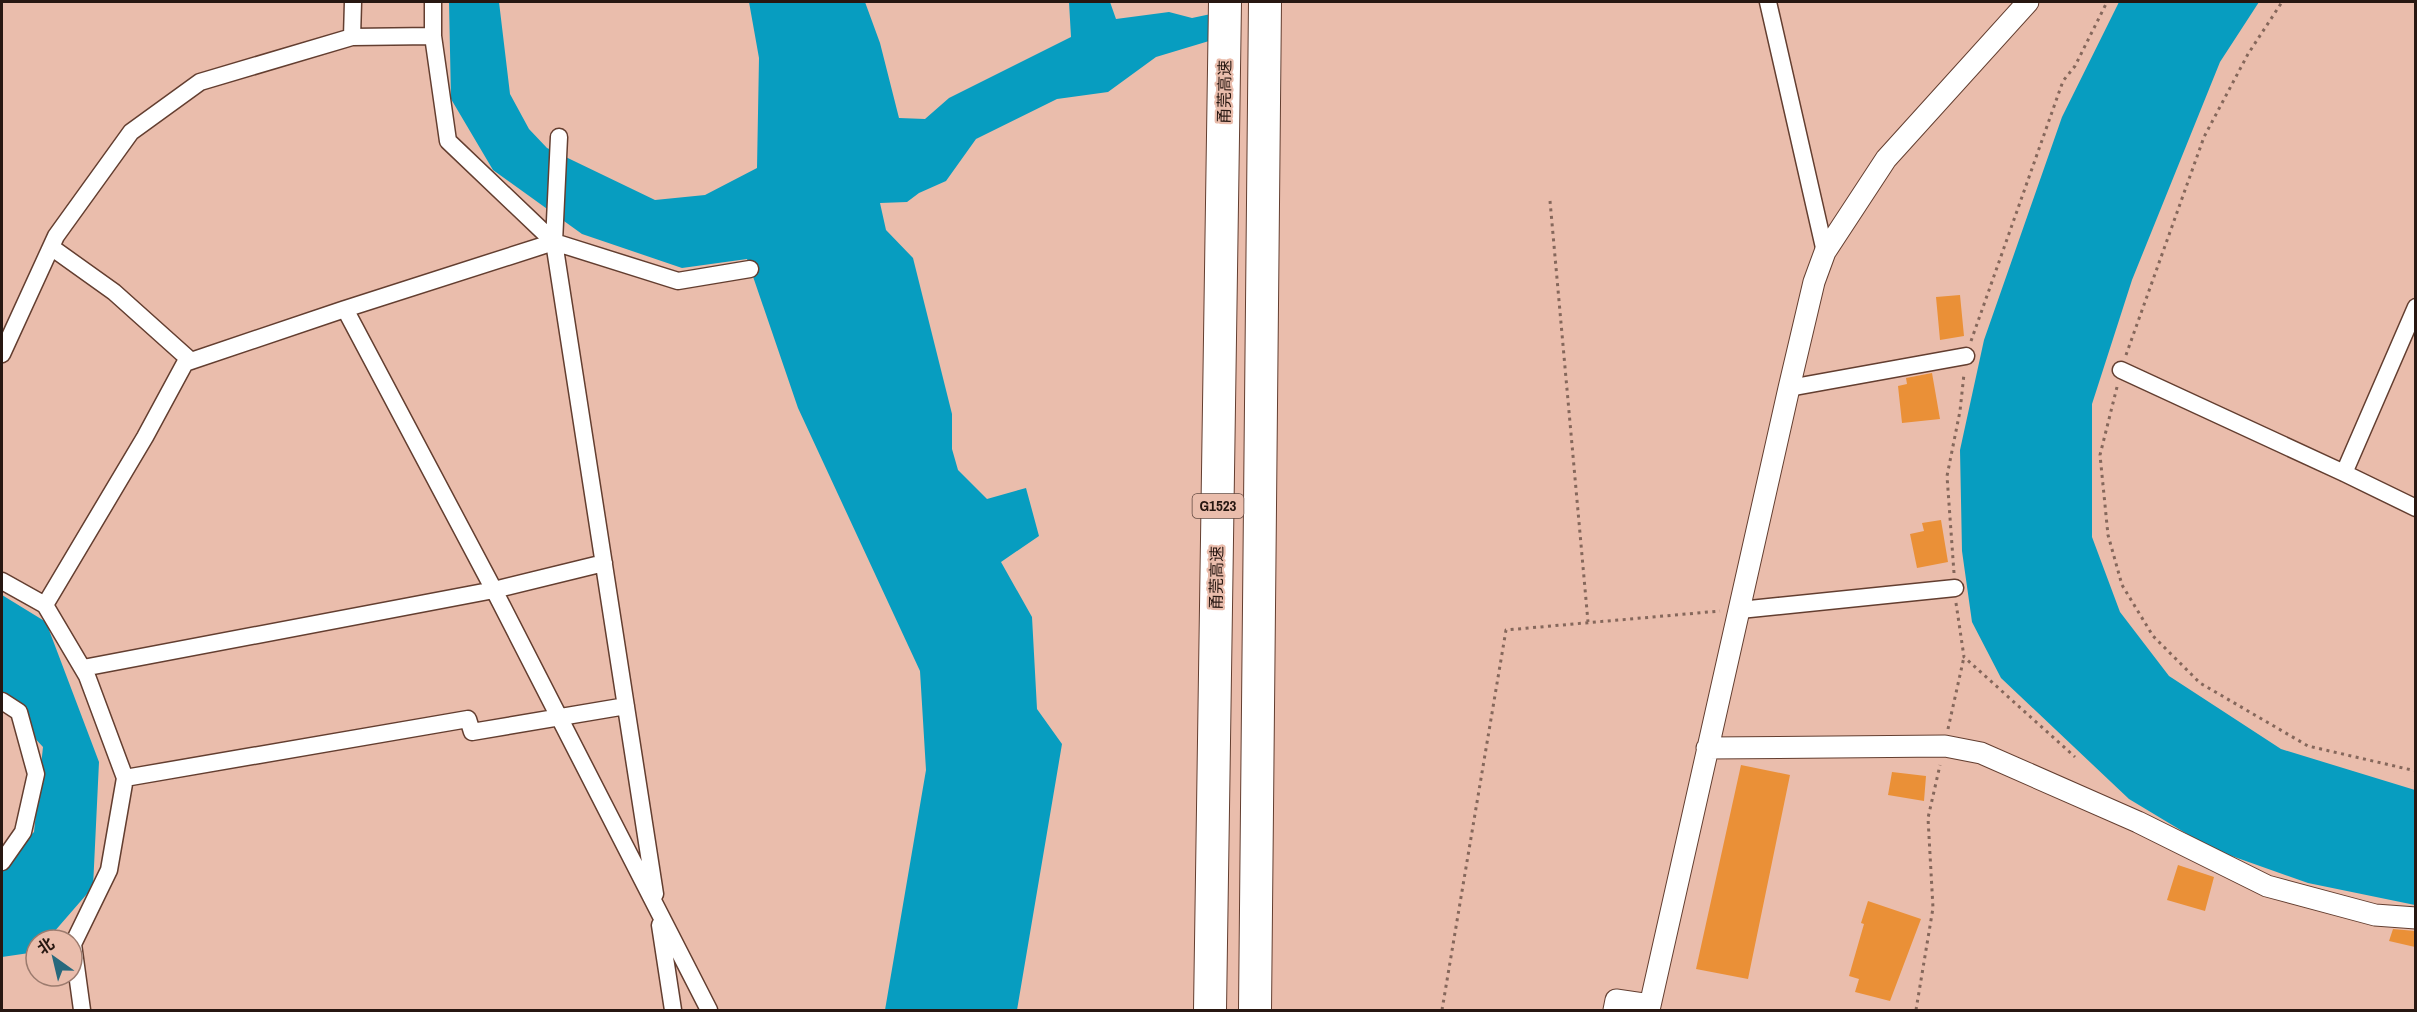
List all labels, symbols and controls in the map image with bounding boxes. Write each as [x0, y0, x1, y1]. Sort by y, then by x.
street label: 甬莞高速 [1212, 60, 1236, 124]
road number: G1523 [1192, 494, 1244, 518]
street label: 甬莞高速 [1204, 546, 1228, 610]
north arrow [24, 928, 84, 988]
text: 北 [33, 932, 58, 959]

